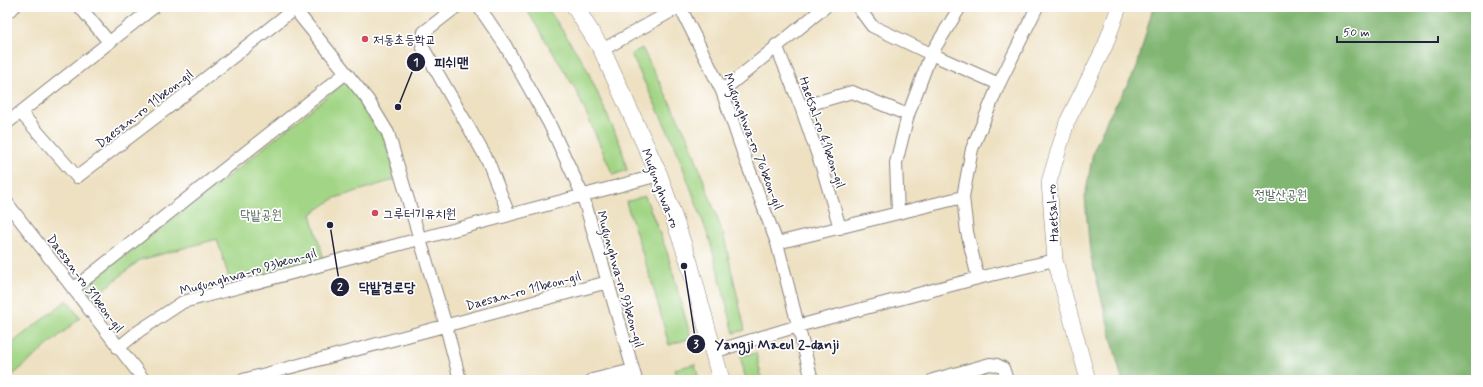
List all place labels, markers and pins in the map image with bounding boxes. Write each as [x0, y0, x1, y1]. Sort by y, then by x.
place label: 저동초등학교 [373, 32, 436, 49]
marker: 저동초등학교 [360, 34, 370, 44]
callout: 피쉬맨 [406, 49, 476, 75]
place label: 그루터기유치원 [383, 206, 456, 223]
marker: 그루터기유치원 [370, 208, 380, 218]
callout: 닥밭경로당 [330, 274, 423, 300]
callout: Yangji Maeul 2-danji [686, 331, 847, 357]

